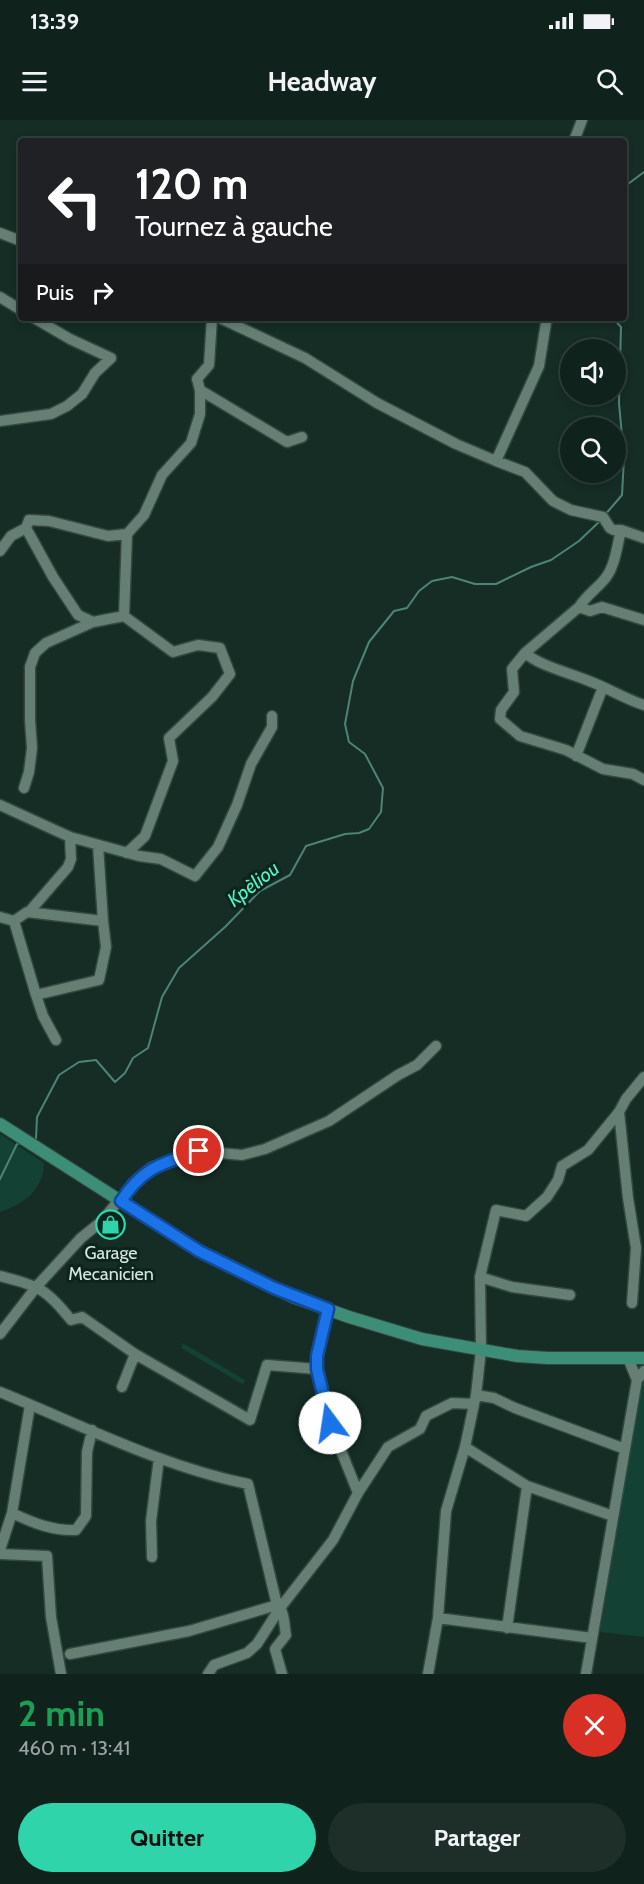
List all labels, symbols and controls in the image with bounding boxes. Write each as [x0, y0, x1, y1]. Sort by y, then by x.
text: 13:39 [30, 8, 79, 35]
icon: menu [18, 65, 51, 98]
text: Headway [268, 65, 376, 98]
icon: search [593, 65, 626, 98]
text: 120 m [135, 158, 248, 210]
icon: left [36, 162, 114, 240]
text: Tournez à gauche [135, 210, 333, 243]
icon: right [86, 276, 119, 309]
text: Puis [36, 279, 74, 306]
map controls [560, 339, 626, 483]
button: sound [560, 339, 626, 405]
button: search [560, 417, 626, 483]
water label: Kpèliou [222, 856, 284, 912]
pin [173, 1125, 224, 1176]
icon: arrive [182, 1134, 215, 1167]
shop icon: Garage Mecanicien [95, 1208, 127, 1240]
place label: Garage Mecanicien [68, 1242, 154, 1285]
position arrow [298, 1391, 362, 1455]
text: 2 min [18, 1691, 105, 1735]
button: close [563, 1694, 626, 1757]
text: 460 m · 13:41 [18, 1736, 130, 1760]
button: Quitter [18, 1803, 316, 1872]
button: Partager [328, 1803, 626, 1872]

